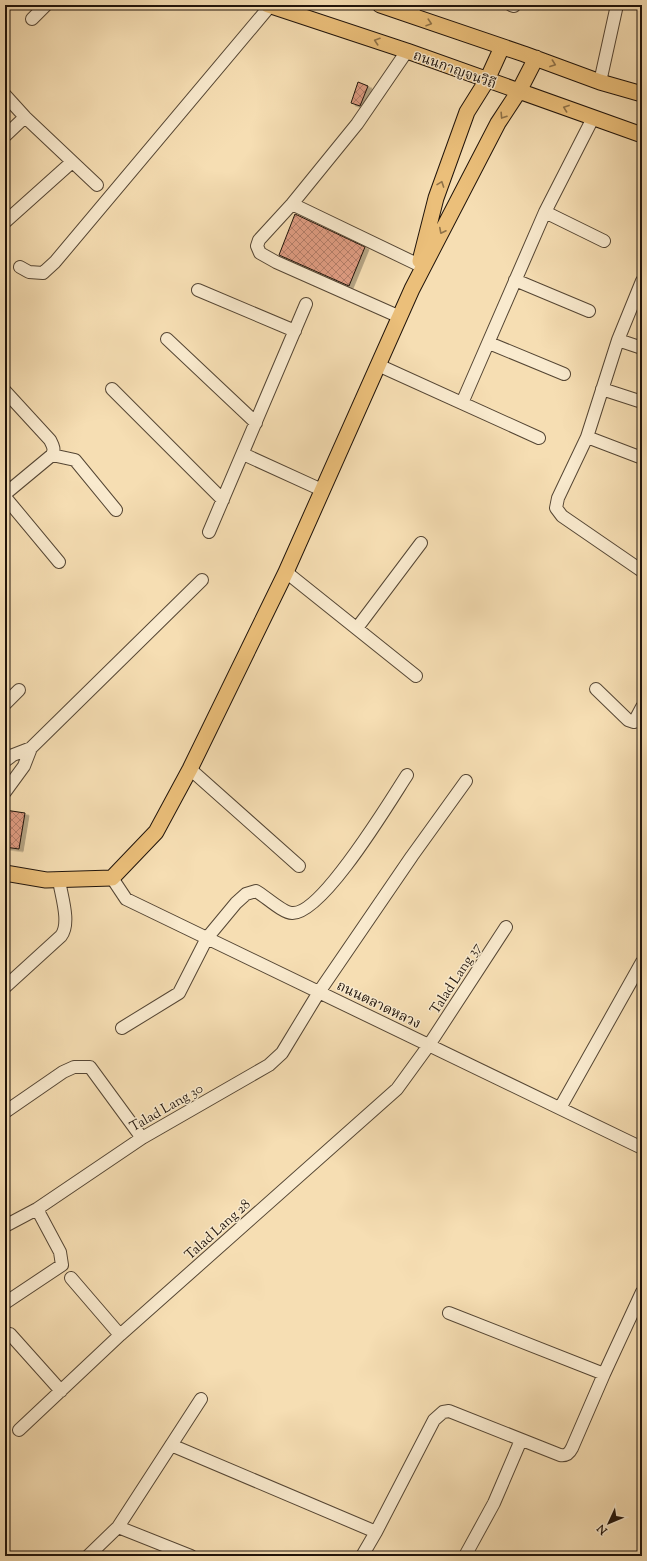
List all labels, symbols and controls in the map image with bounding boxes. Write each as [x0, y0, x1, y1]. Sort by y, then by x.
one-way arrow [426, 18, 433, 27]
one-way arrow [374, 38, 381, 46]
street label: ถนนกาญจนวิถี [410, 47, 499, 95]
one-way arrow [549, 59, 556, 68]
one-way arrow [562, 104, 569, 113]
one-way arrow [500, 112, 507, 119]
one-way arrow [437, 181, 445, 188]
one-way arrow [439, 227, 447, 234]
street label: Talad Lang 37 [426, 939, 487, 1019]
street label: ถนนตลาดหลวง [333, 977, 424, 1035]
street label: Talad Lang 30 [127, 1080, 207, 1138]
street label: Talad Lang 28 [181, 1195, 256, 1266]
north arrow [589, 1503, 629, 1543]
text: N [594, 1520, 612, 1539]

